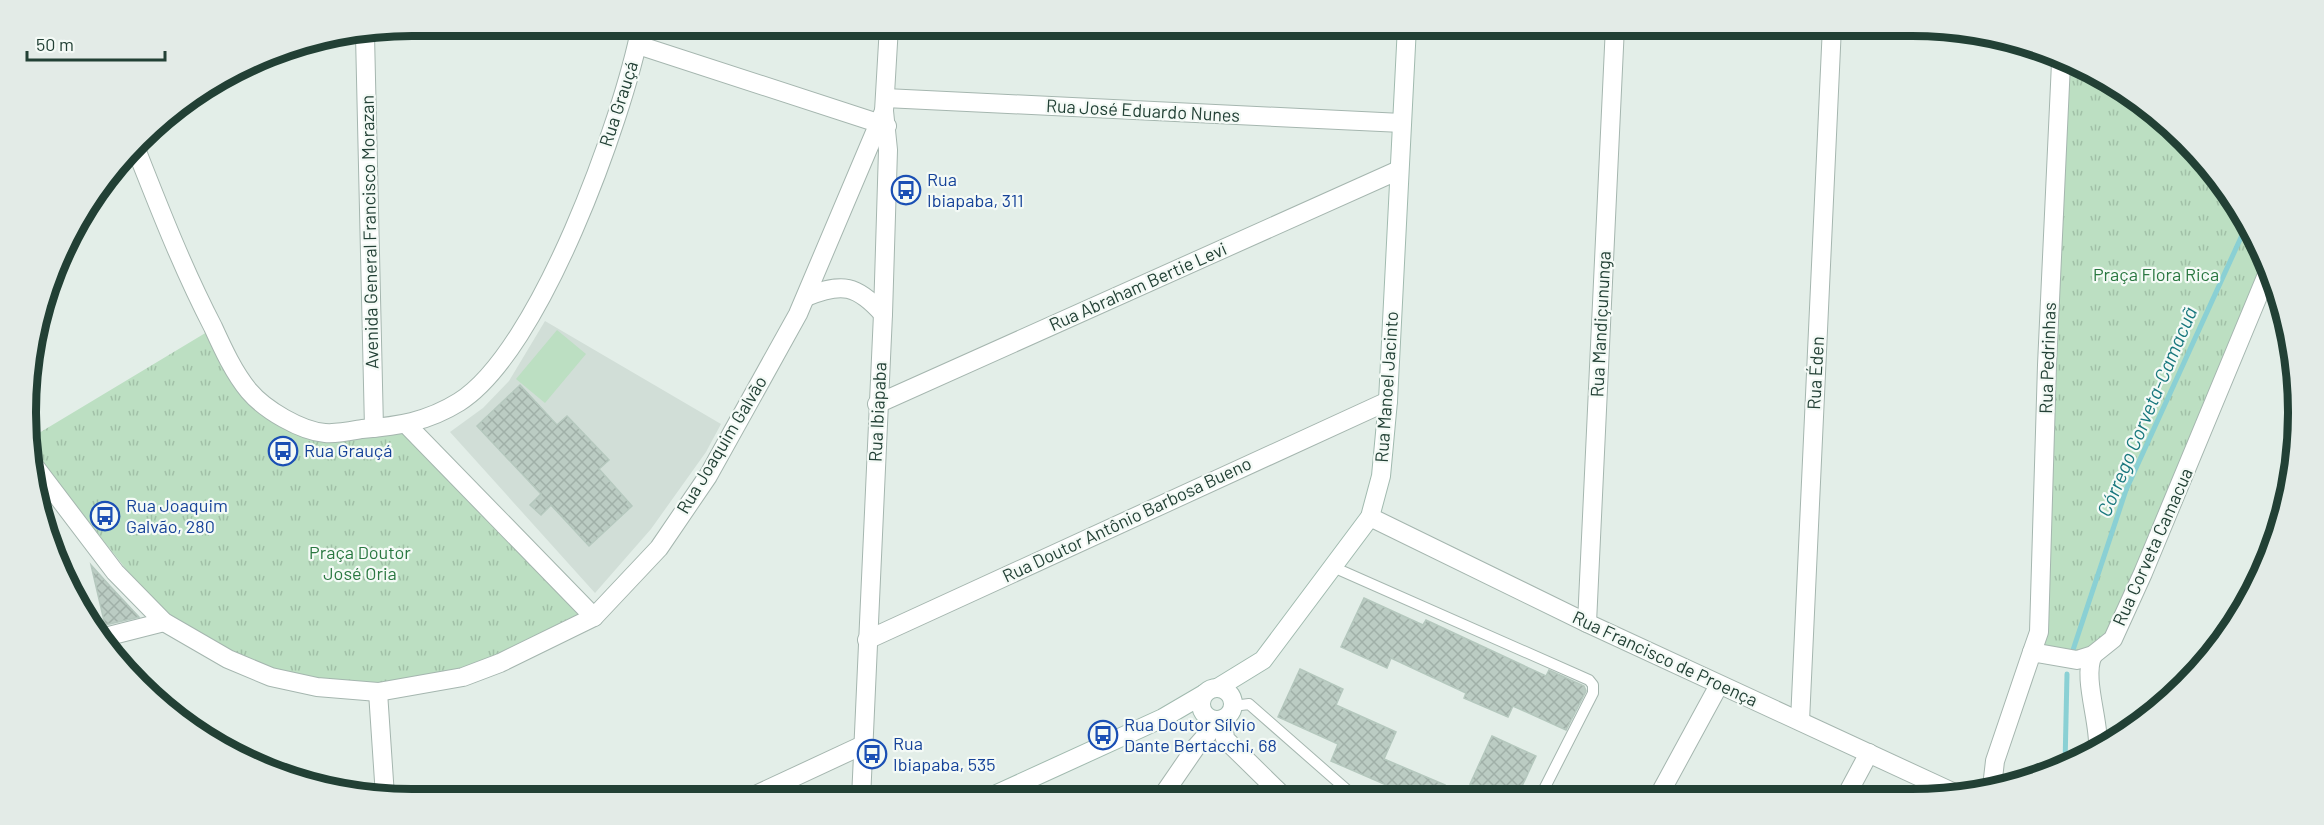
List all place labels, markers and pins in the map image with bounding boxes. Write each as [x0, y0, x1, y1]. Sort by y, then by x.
place label: Rua Ibiapaba, 311 [927, 168, 1024, 211]
bus stop icon: Rua Ibiapaba, 311 [890, 174, 922, 206]
bus stop icon: Rua Grauçá [267, 435, 299, 467]
place label: Rua Grauçá [304, 439, 392, 461]
place label: Rua Joaquim Galvão, 280 [126, 494, 228, 537]
bus stop icon: Rua Joaquim Galvão, 280 [89, 500, 121, 532]
place label: Rua Doutor Sílvio Dante Bertacchi, 68 [1124, 713, 1277, 756]
bus stop icon: Rua Doutor Sílvio Dante Bertacchi, 68 [1087, 719, 1119, 751]
place label: Rua Ibiapaba, 535 [893, 732, 996, 775]
bus stop icon: Rua Ibiapaba, 535 [856, 738, 888, 770]

